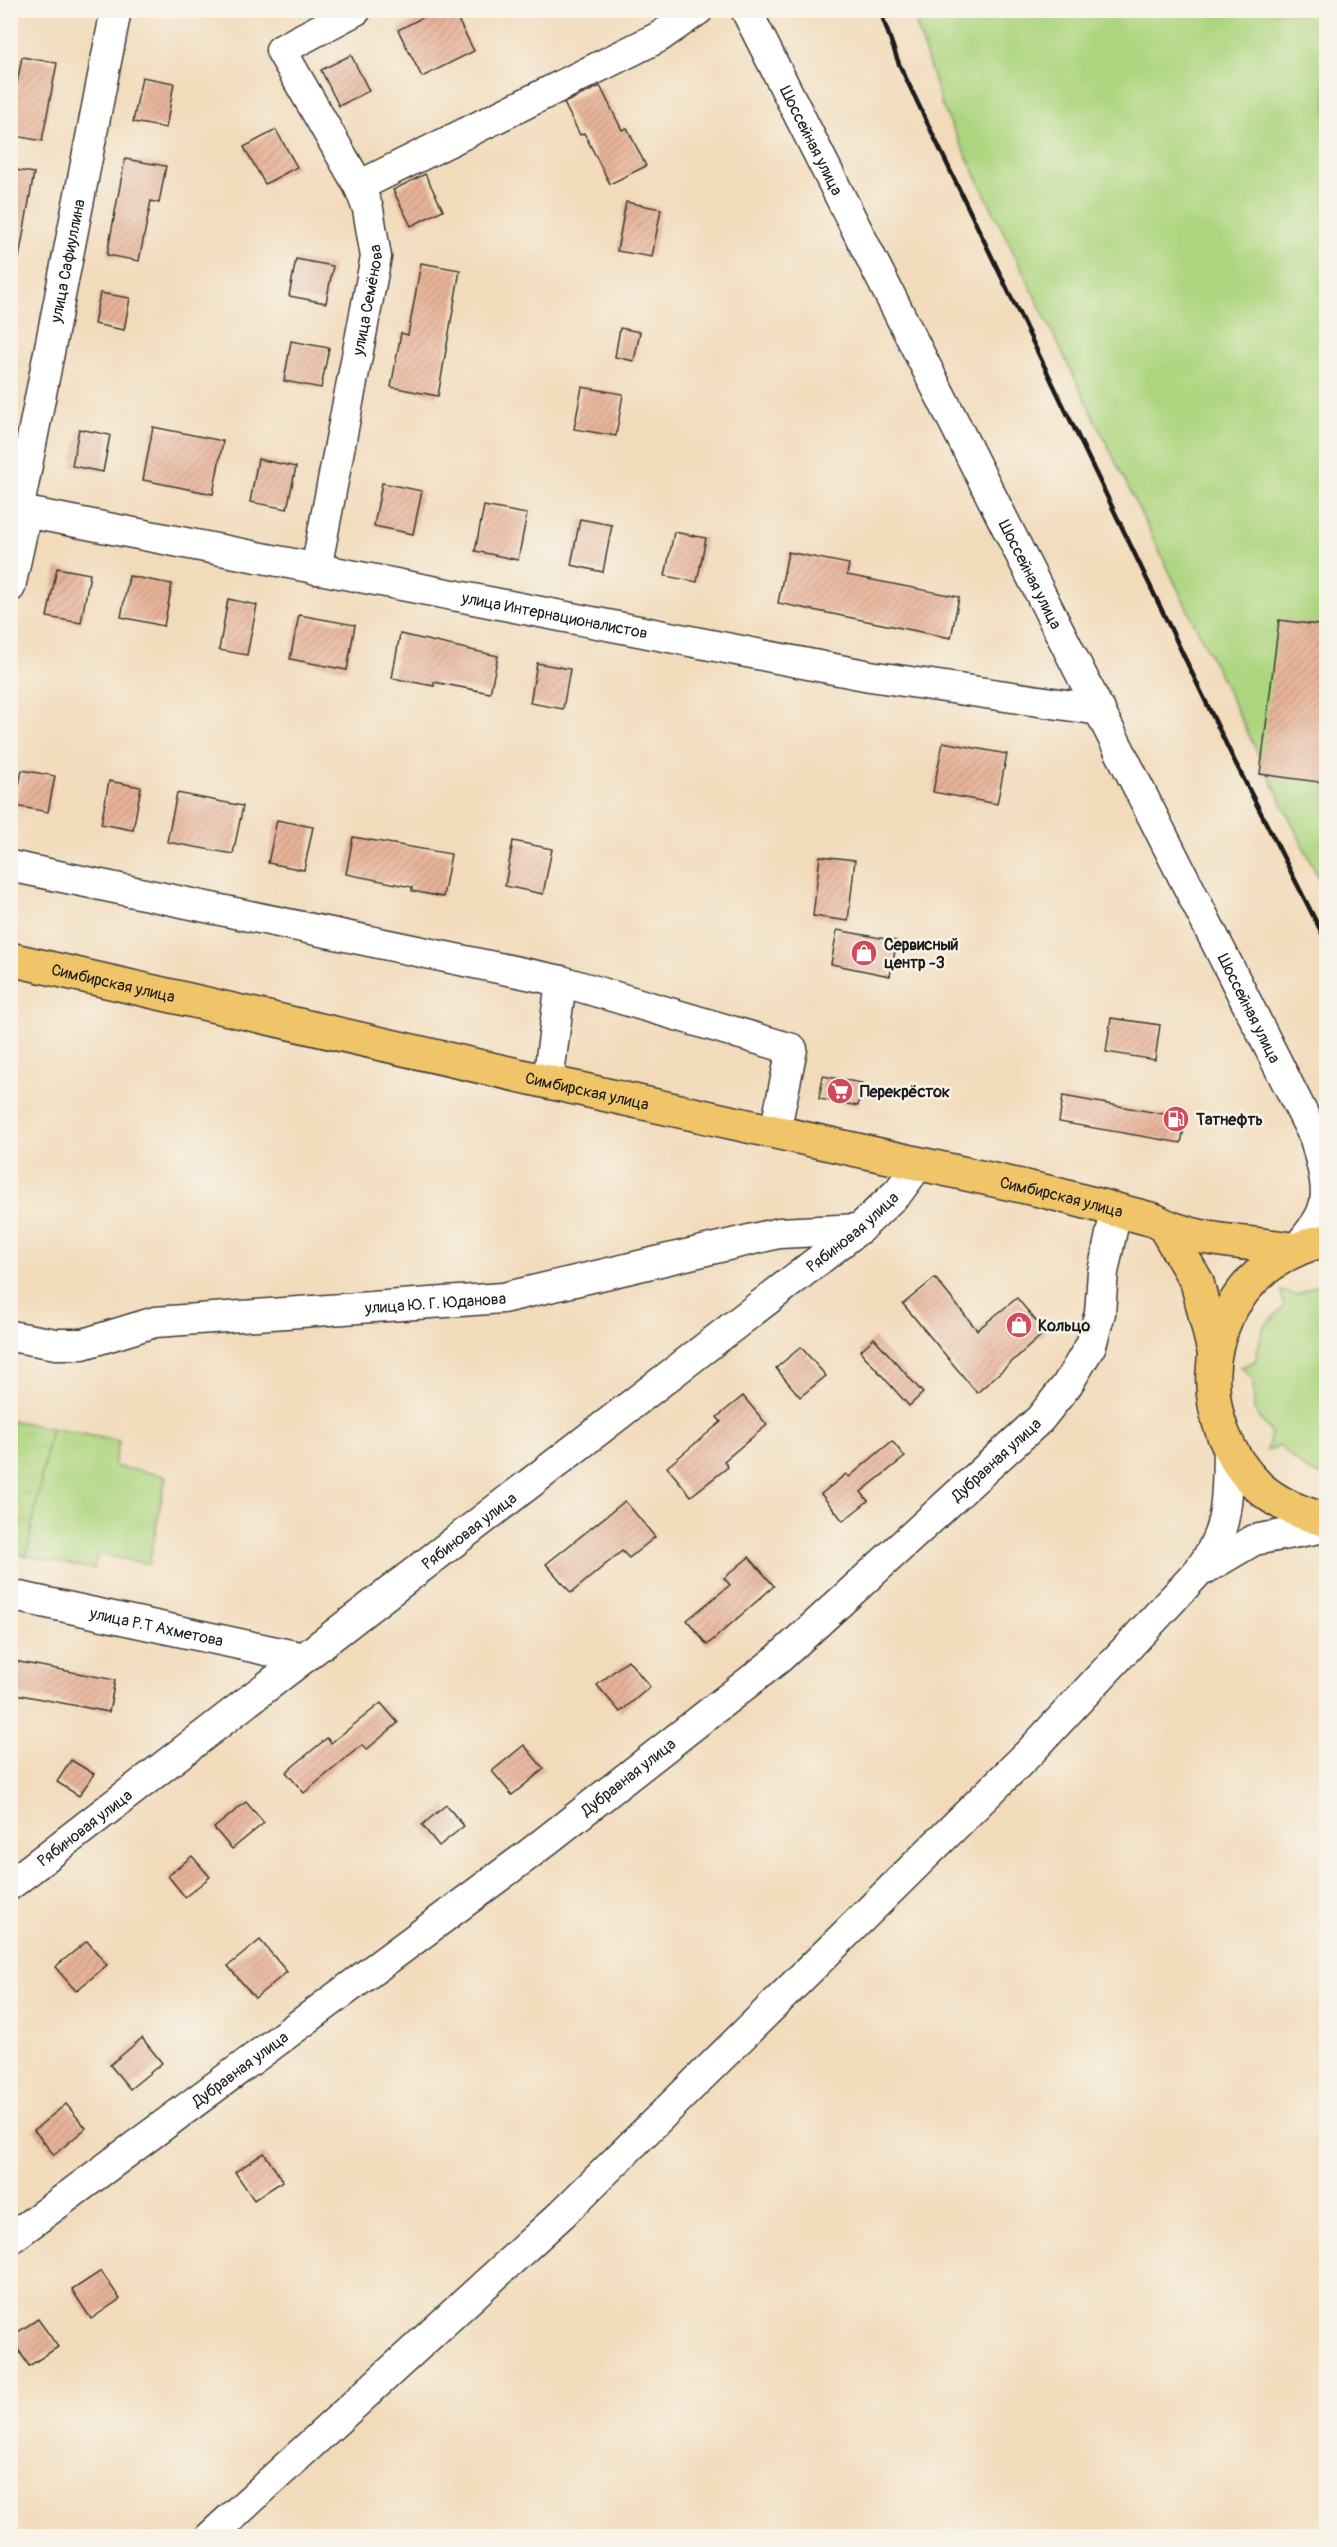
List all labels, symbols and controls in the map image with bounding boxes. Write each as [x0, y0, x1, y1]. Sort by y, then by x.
street label: Шоссейная улица [775, 83, 847, 199]
street label: улица Сафиуллина [46, 197, 90, 325]
street label: улица Семёнова [348, 243, 387, 358]
street label: Шоссейная улица [994, 517, 1066, 633]
street label: улица Интернационалистов [459, 588, 649, 644]
place label: Сервисный центр -3 [884, 935, 959, 973]
shop icon: Сервисный центр -3 [849, 938, 879, 968]
street label: Шоссейная улица [1213, 951, 1285, 1067]
street label: Симбирская улица [49, 960, 177, 1007]
street label: Симбирская улица [523, 1068, 651, 1115]
supermarket icon: Перекрёсток [825, 1076, 855, 1106]
place label: Перекрёсток [860, 1082, 950, 1102]
fuel station icon: Татнефть [1161, 1104, 1191, 1134]
place label: Татнефть [1195, 1110, 1263, 1130]
street label: Симбирская улица [998, 1173, 1125, 1222]
street label: Рябиновая улица [803, 1188, 903, 1277]
street label: улица Ю. Г. Юданова [363, 1289, 507, 1319]
shop icon: Кольцо [1004, 1310, 1034, 1340]
place label: Кольцо [1038, 1316, 1091, 1336]
street label: Дубравная улица [947, 1414, 1046, 1507]
street label: Рябиновая улица [418, 1488, 521, 1574]
street label: улица Р.Т Ахметова [87, 1603, 225, 1651]
street label: Дубравная улица [577, 1734, 680, 1821]
street label: Рябиновая улица [34, 1785, 136, 1871]
street label: Дубравная улица [187, 2027, 292, 2112]

